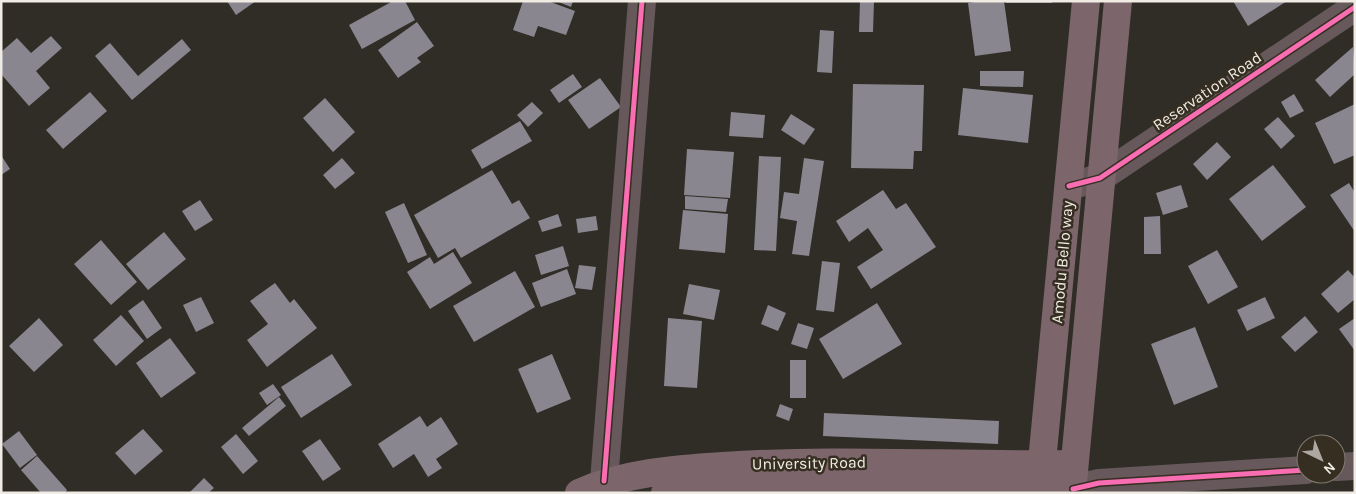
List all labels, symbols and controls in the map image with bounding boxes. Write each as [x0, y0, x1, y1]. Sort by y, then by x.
street label: Reservation Road [1149, 48, 1265, 134]
street label: Amodu Bello way [1047, 199, 1077, 324]
north arrow [1296, 434, 1346, 484]
street label: University Road [752, 453, 866, 473]
text: N [1320, 458, 1339, 478]

